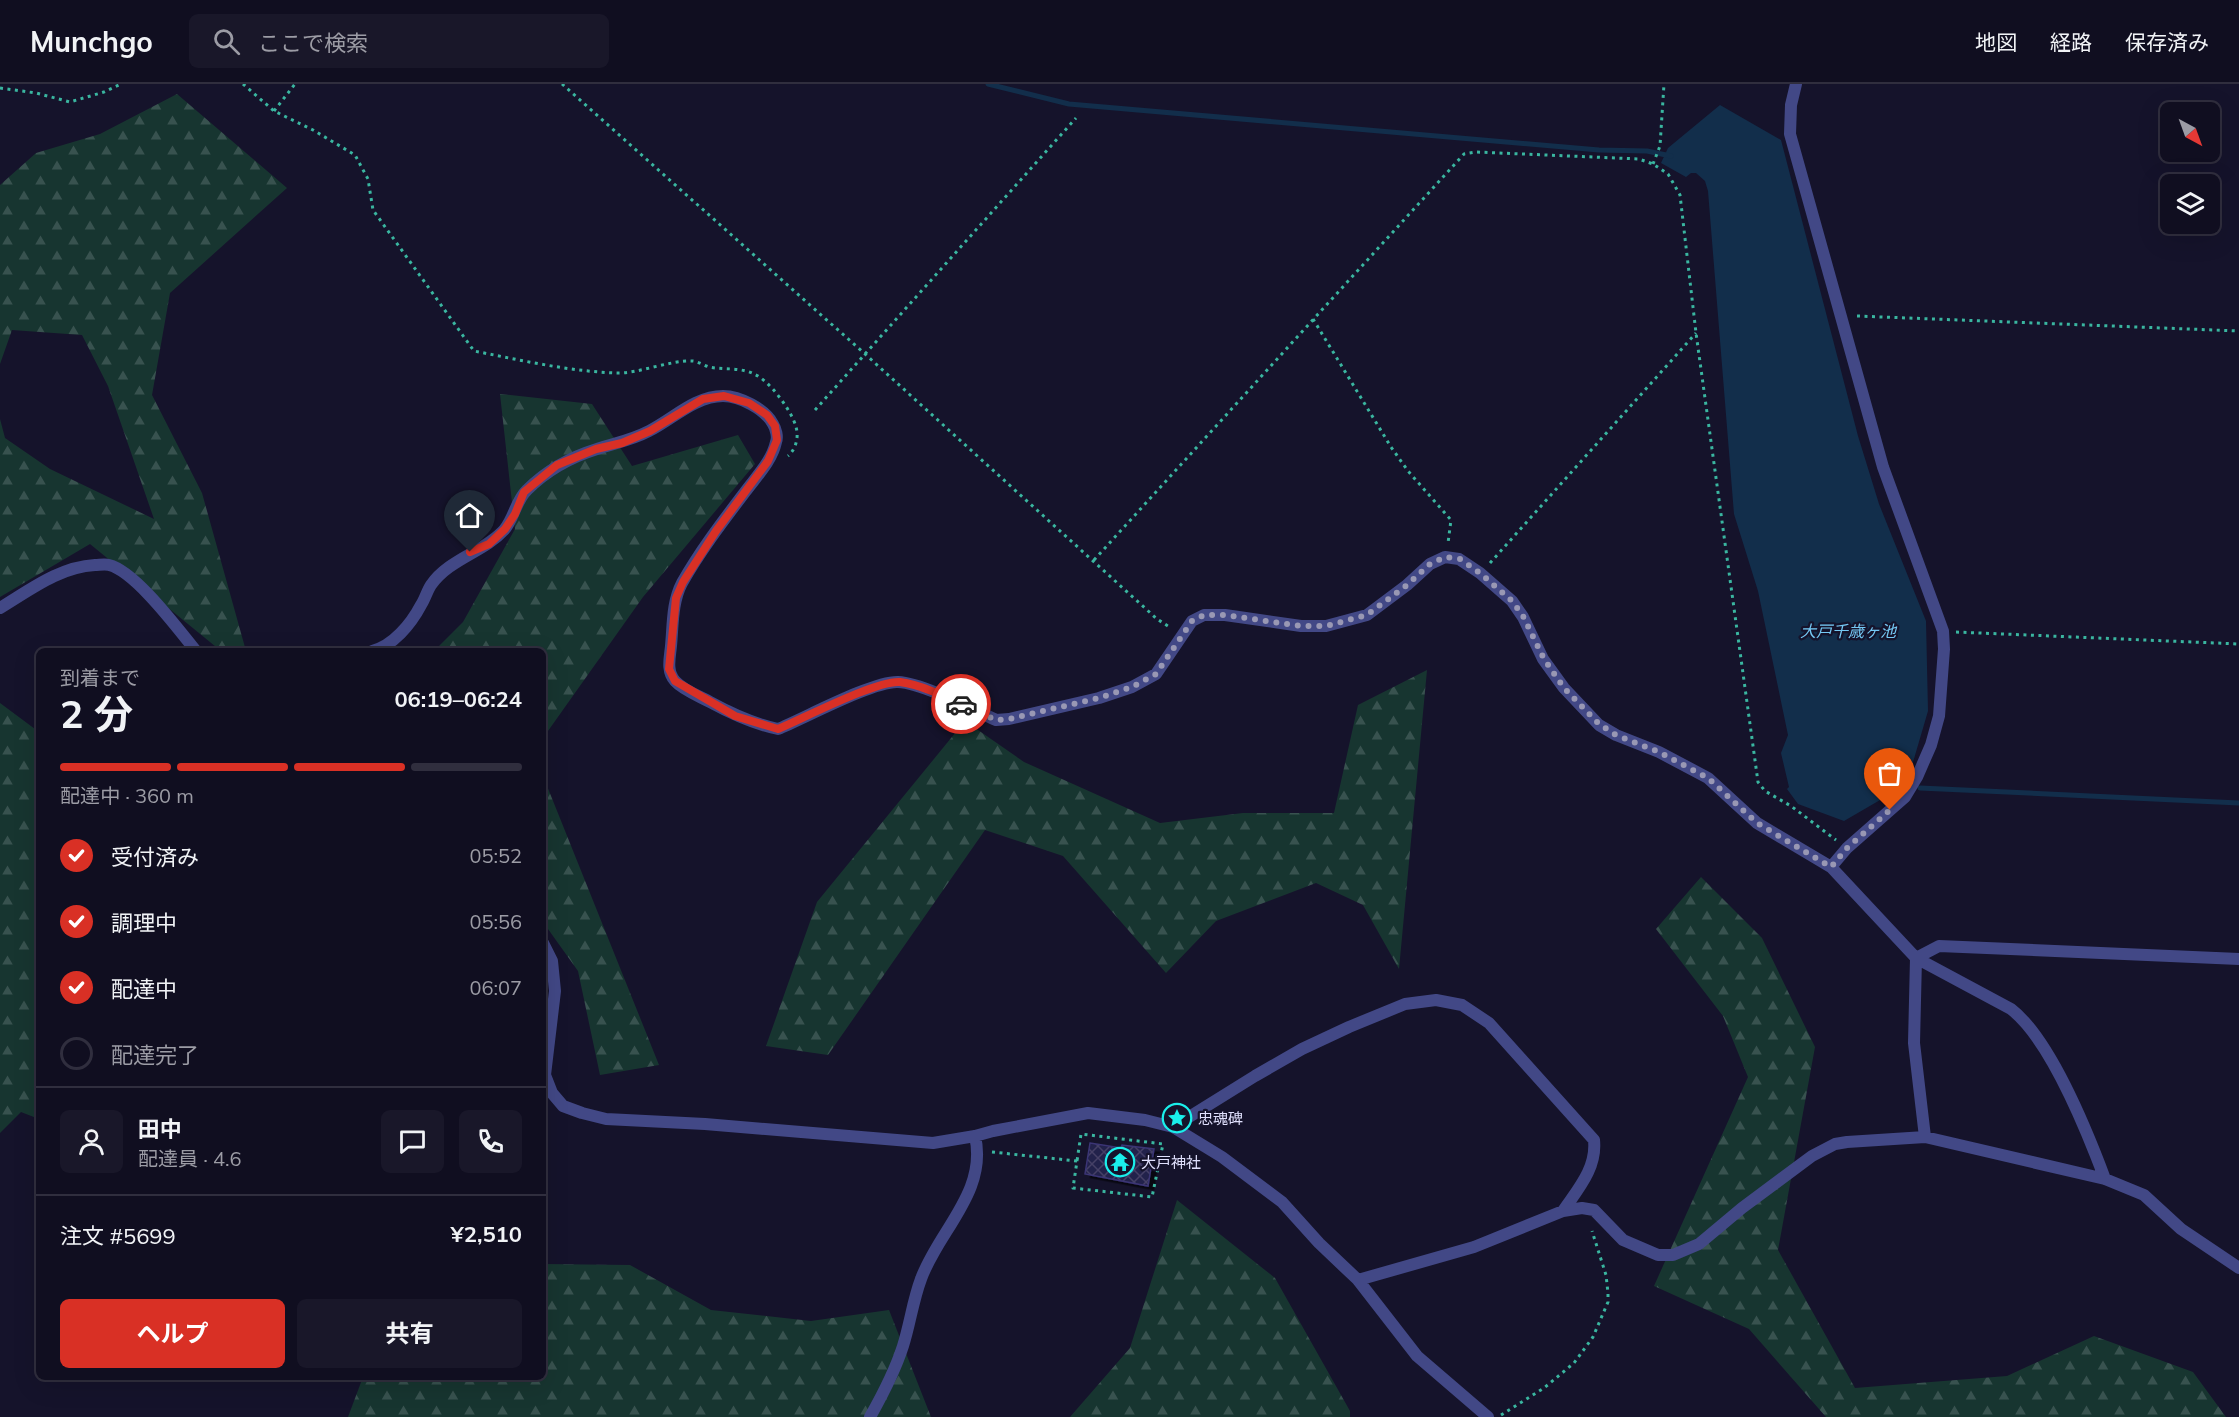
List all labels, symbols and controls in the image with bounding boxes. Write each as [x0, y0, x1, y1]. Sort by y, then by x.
search box [189, 14, 609, 68]
text: Munchgo [30, 24, 153, 59]
icon: search [210, 25, 243, 58]
text: ここで検索 [258, 29, 368, 57]
text: 地図 [1975, 29, 2017, 55]
text: 経路 [2050, 29, 2092, 55]
text: 保存済み [2125, 29, 2209, 55]
north arrow [2160, 102, 2220, 162]
map controls [2160, 102, 2220, 234]
button: layers [2160, 174, 2220, 234]
pin [444, 490, 495, 552]
icon: home [453, 499, 486, 532]
water label: 大戸千歳ヶ池 [1800, 621, 1898, 641]
text: 到着まで [60, 665, 140, 690]
courier [931, 674, 991, 734]
text: 06:19–06:24 [394, 685, 522, 713]
icon: car [945, 688, 978, 721]
text: 2 分 [60, 689, 133, 738]
pin [1864, 748, 1915, 810]
icon: bag [1873, 757, 1906, 790]
text: 配達中 · 360 m [60, 783, 194, 808]
icon: check [60, 839, 93, 872]
text: 受付済み [111, 843, 199, 871]
text: 05:52 [469, 843, 522, 868]
icon: check [60, 905, 93, 938]
text: 調理中 [111, 909, 177, 937]
text: 05:56 [469, 909, 522, 934]
icon: check [60, 971, 93, 1004]
text: 配達中 [111, 975, 177, 1003]
text: 06:07 [469, 975, 522, 1000]
text: 配達完了 [111, 1041, 199, 1069]
place icon: 忠魂碑 [1161, 1102, 1193, 1134]
place label: 忠魂碑 [1198, 1109, 1243, 1128]
button: person [60, 1110, 123, 1173]
button: chat [381, 1110, 444, 1173]
button: phone [459, 1110, 522, 1173]
text: 田中 [138, 1115, 182, 1143]
text: 配達員 · 4.6 [138, 1146, 242, 1171]
temple icon: 大戸神社 [1104, 1146, 1136, 1178]
place label: 大戸神社 [1141, 1153, 1201, 1172]
text: ¥2,510 [451, 1220, 522, 1248]
text: 注文 #5699 [60, 1222, 176, 1250]
button: ヘルプ [60, 1299, 285, 1368]
button: 共有 [297, 1299, 522, 1368]

